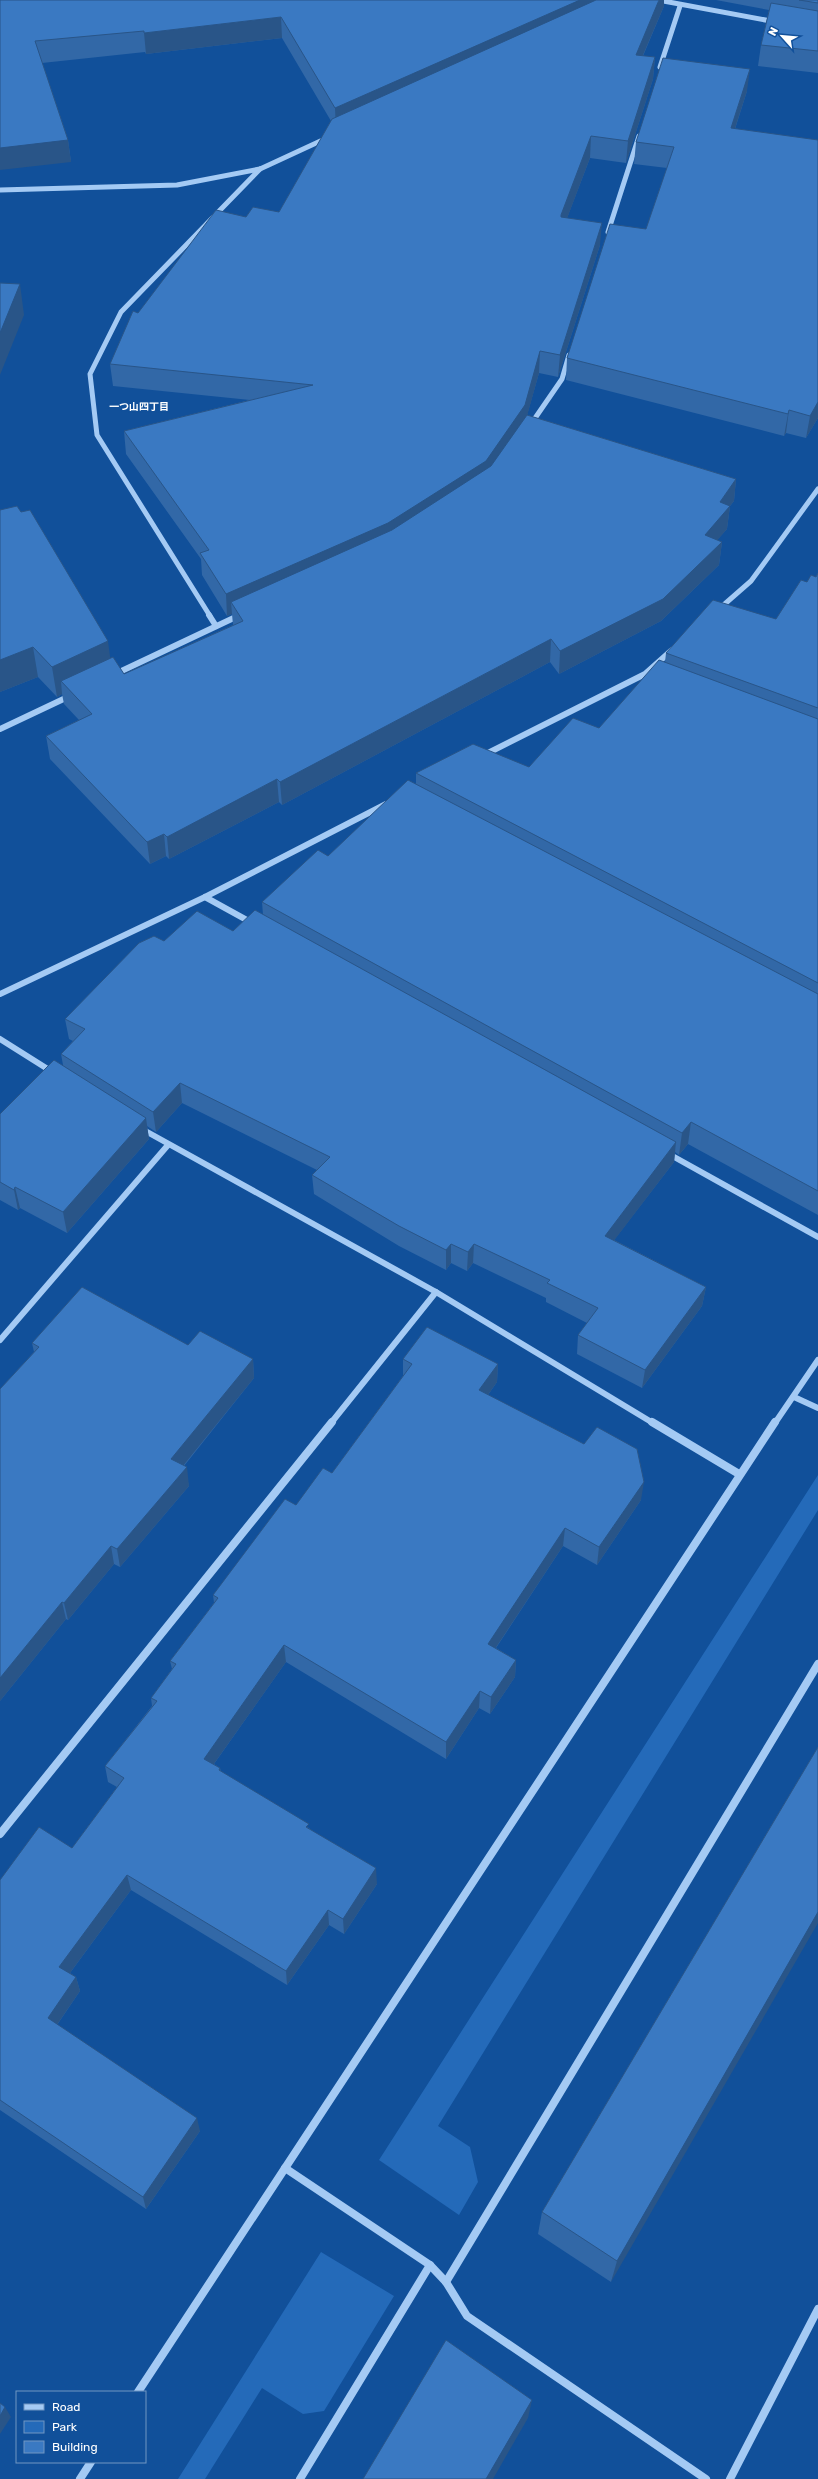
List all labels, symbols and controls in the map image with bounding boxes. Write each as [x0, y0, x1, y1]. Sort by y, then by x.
north arrow [762, 16, 802, 56]
text: N [766, 25, 781, 38]
district label: 一つ山四丁目 [109, 401, 169, 413]
legend [16, 2391, 146, 2463]
text: Road [52, 2400, 80, 2414]
text: Park [52, 2420, 78, 2434]
text: Building [52, 2440, 98, 2454]

